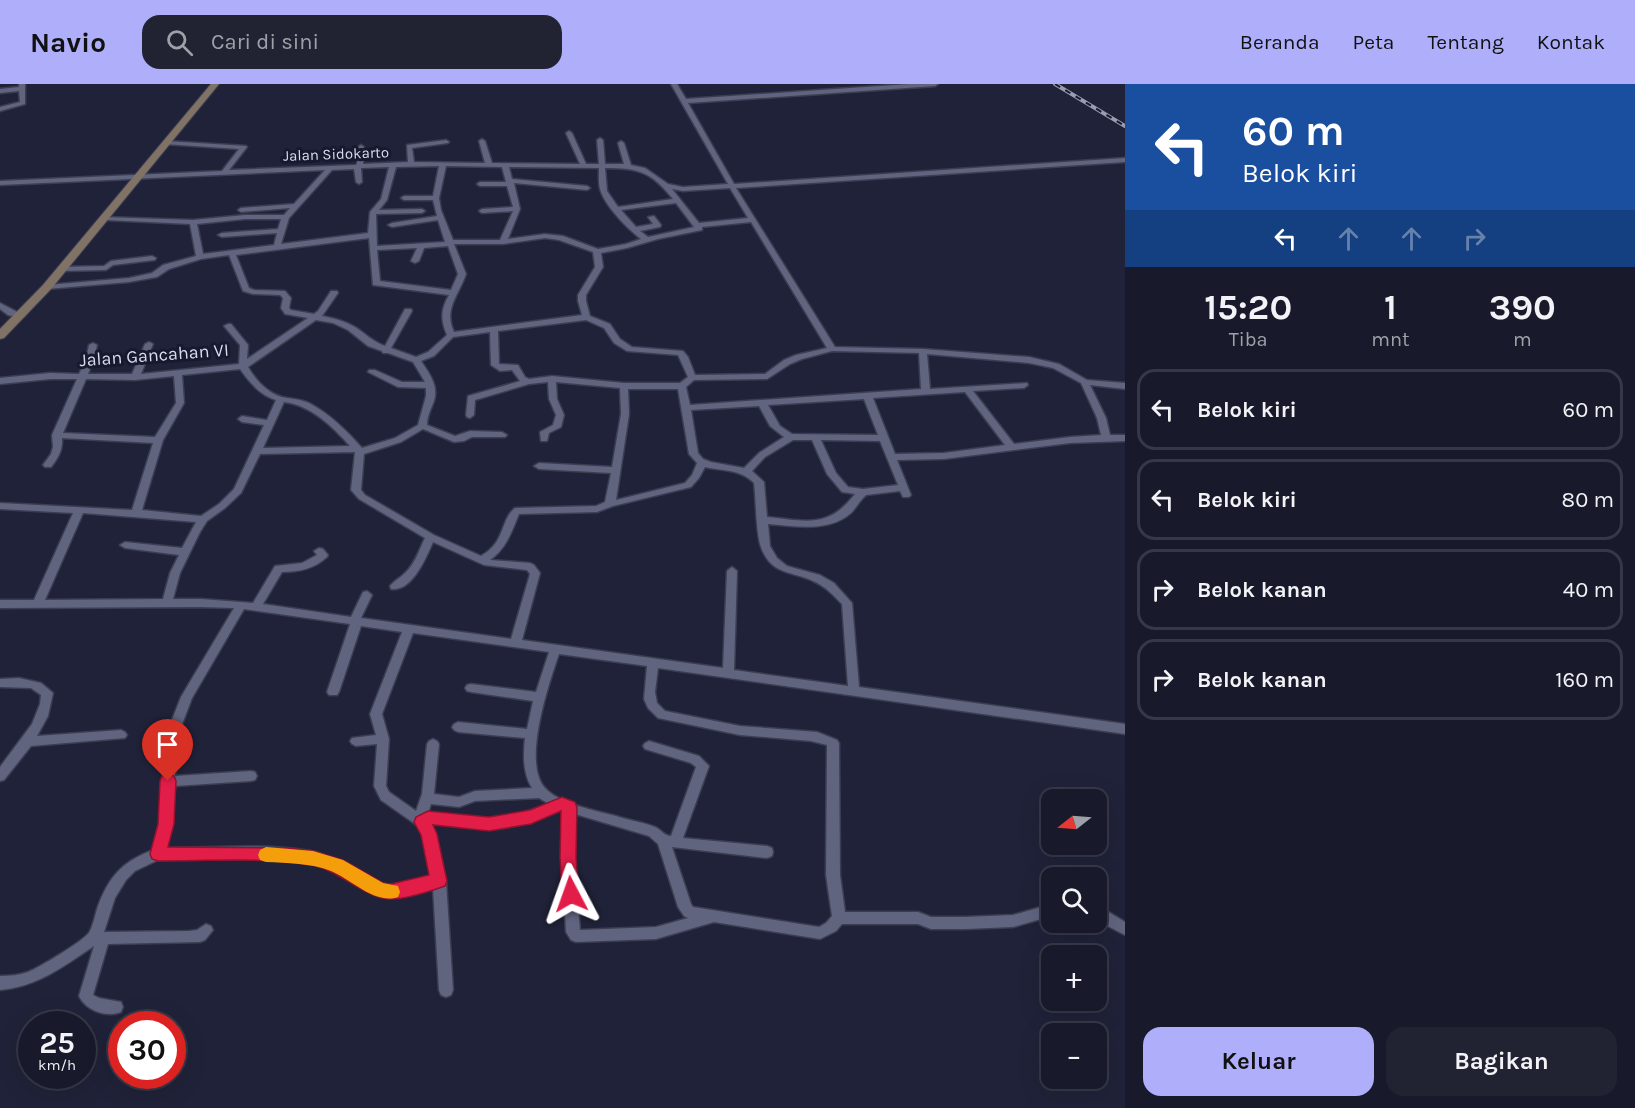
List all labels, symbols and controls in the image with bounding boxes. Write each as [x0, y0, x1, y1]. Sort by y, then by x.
search box [142, 15, 562, 69]
text: Navio [30, 26, 106, 59]
icon: search [163, 26, 196, 59]
text: Cari di sini [211, 29, 319, 55]
text: Beranda [1240, 30, 1320, 54]
text: Peta [1353, 30, 1394, 54]
text: Tentang [1427, 30, 1504, 54]
text: Kontak [1537, 30, 1605, 54]
text: 60 m [1242, 106, 1345, 156]
icon: left [1143, 108, 1221, 186]
street label: Jalan Sidokarto [283, 143, 389, 165]
text: Belok kiri [1242, 157, 1358, 189]
icon: left [1269, 222, 1302, 255]
icon: ahead [1332, 222, 1365, 255]
icon: ahead [1395, 222, 1428, 255]
icon: right [1458, 222, 1491, 255]
text: 15:20 [1204, 286, 1292, 328]
text: 1 [1384, 286, 1397, 328]
text: 390 [1489, 286, 1556, 328]
text: Tiba [1229, 328, 1268, 351]
text: mnt [1371, 328, 1410, 351]
text: m [1513, 328, 1532, 351]
street label: Jalan Gancahan VI [78, 339, 230, 371]
icon: left [1146, 393, 1179, 426]
text: Belok kiri [1197, 397, 1297, 423]
text: 60 m [1563, 397, 1614, 423]
icon: left [1146, 483, 1179, 516]
text: Belok kiri [1197, 487, 1297, 513]
text: 80 m [1562, 487, 1614, 513]
icon: right [1146, 573, 1179, 606]
text: Belok kanan [1197, 577, 1327, 603]
text: 40 m [1563, 577, 1614, 603]
icon: right [1146, 663, 1179, 696]
text: Belok kanan [1197, 667, 1327, 693]
text: 160 m [1555, 667, 1614, 693]
pin [142, 719, 193, 781]
icon: arrive [151, 728, 184, 761]
north arrow [1041, 789, 1107, 855]
map controls [1041, 789, 1107, 1089]
position arrow [539, 862, 603, 926]
button: search [1041, 867, 1107, 933]
button: + [1041, 945, 1107, 1011]
speed limit sign: 30 [108, 1011, 186, 1089]
button: − [1041, 1023, 1107, 1089]
text: 25 [39, 1025, 75, 1061]
button: Keluar [1143, 1027, 1374, 1096]
button: Bagikan [1386, 1027, 1617, 1096]
text: km/h [38, 1056, 76, 1074]

